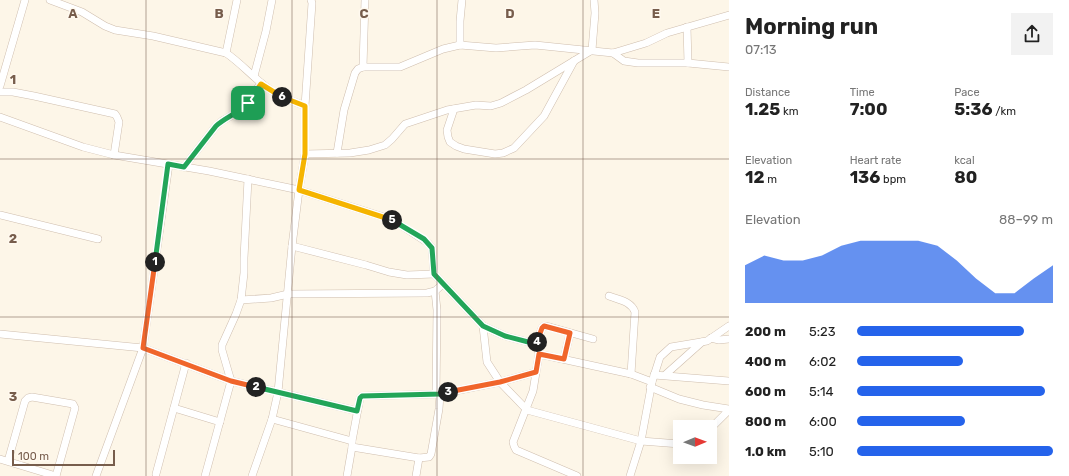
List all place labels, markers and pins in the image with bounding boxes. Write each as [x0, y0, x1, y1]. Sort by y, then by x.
pin [231, 86, 265, 120]
pin: 6 [272, 87, 292, 107]
pin: 5 [382, 210, 402, 230]
pin: 1 [145, 252, 165, 272]
pin: 4 [527, 332, 547, 352]
pin: 2 [246, 377, 266, 397]
pin: 3 [438, 382, 458, 402]

